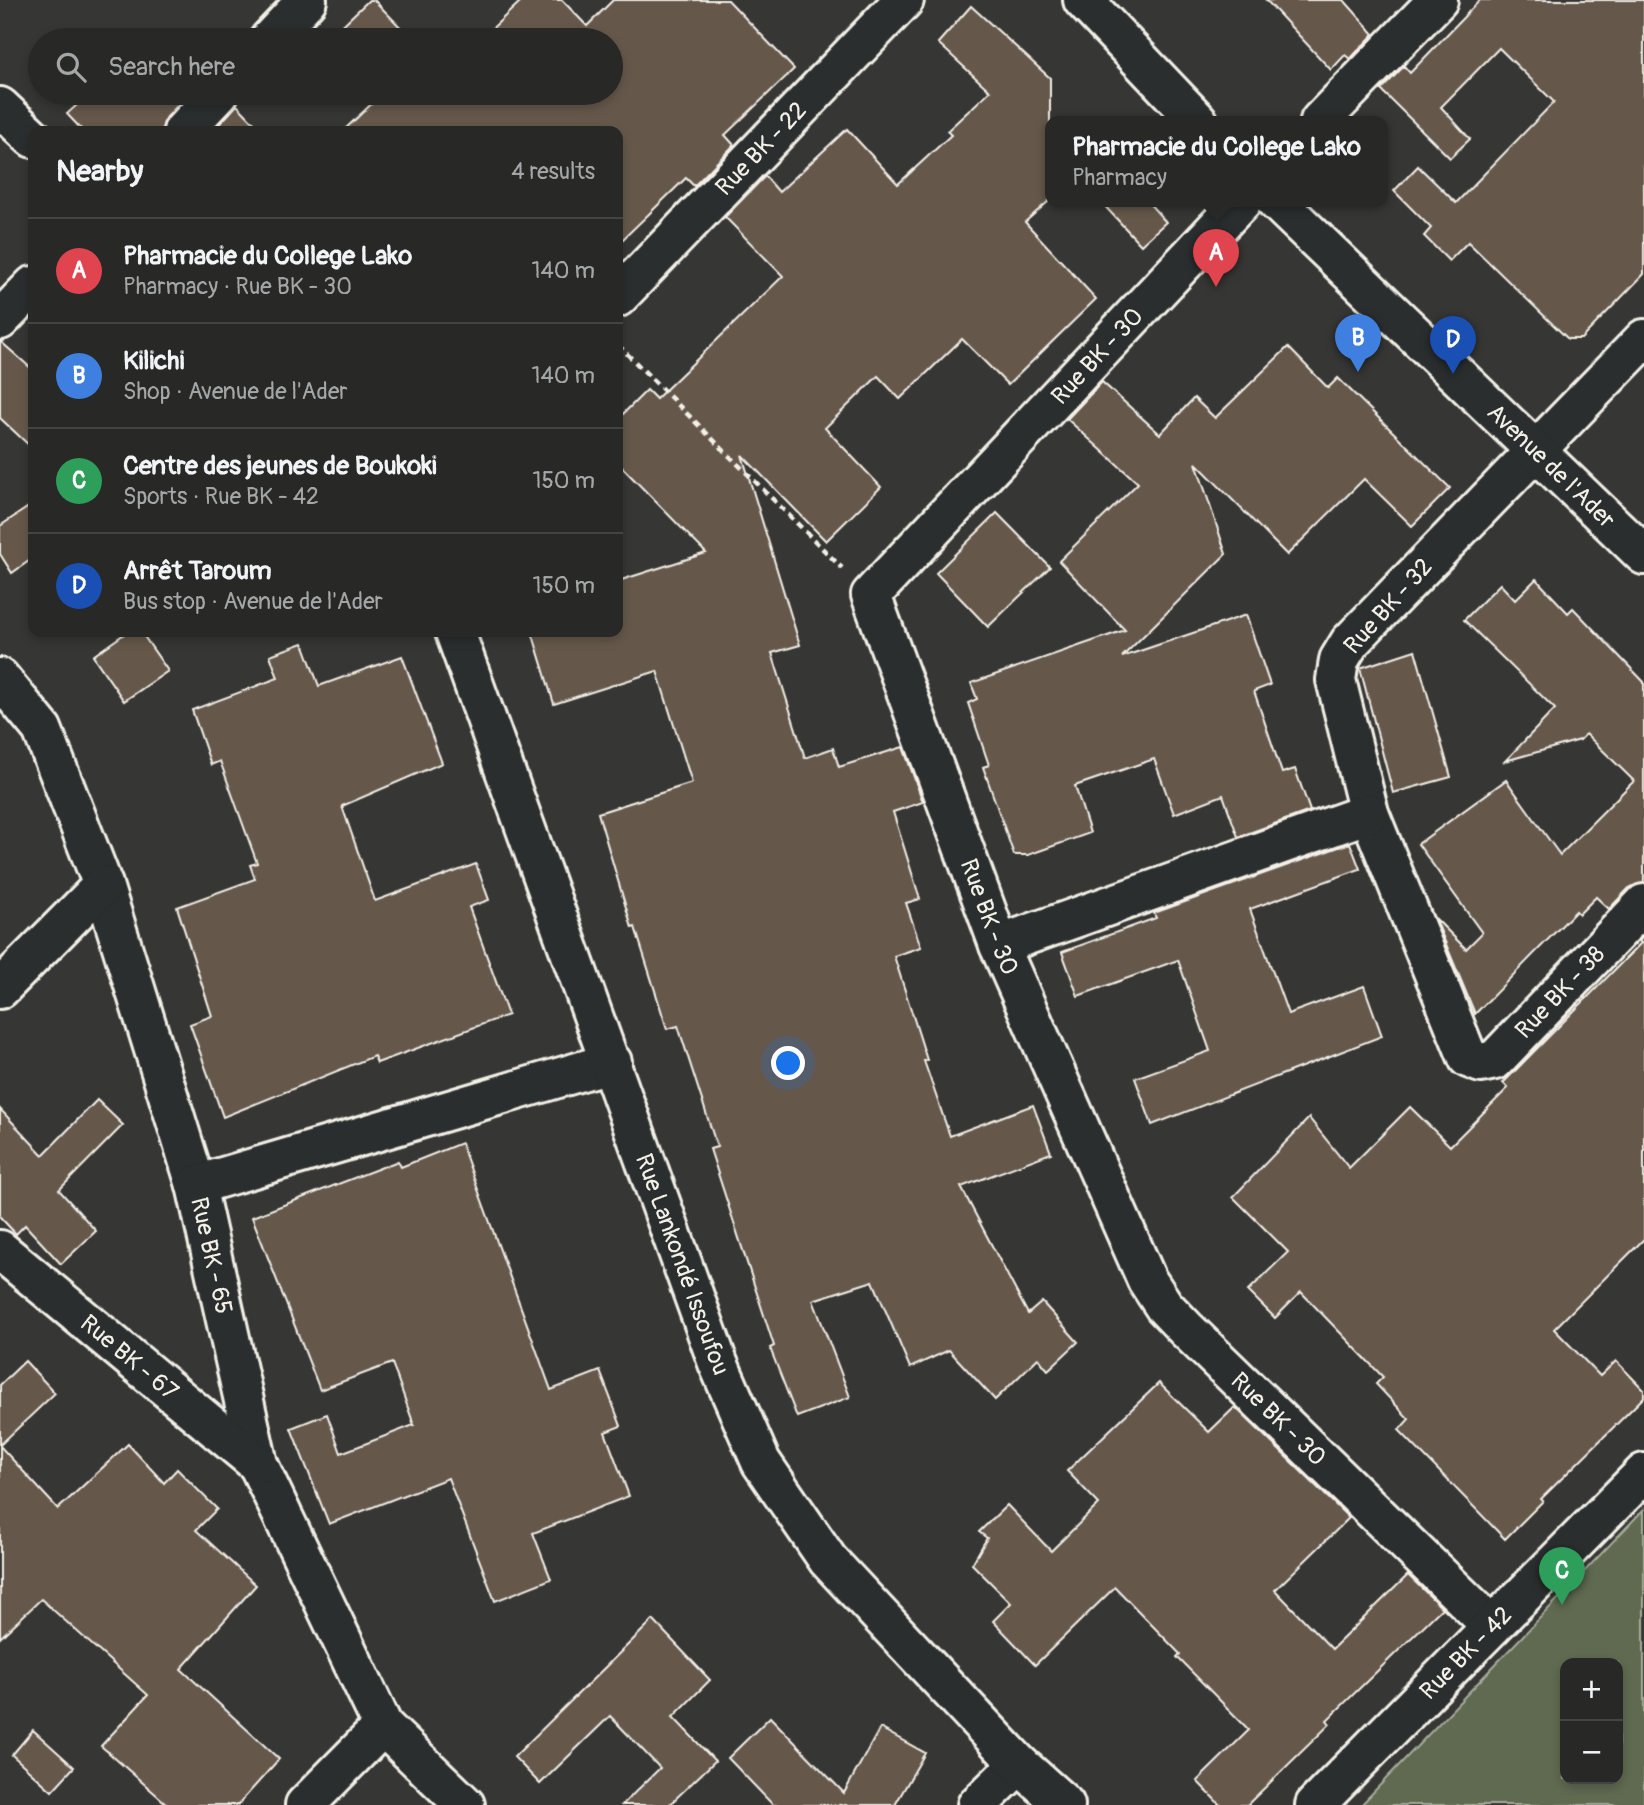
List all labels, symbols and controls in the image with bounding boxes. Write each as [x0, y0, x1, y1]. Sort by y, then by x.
search box [28, 28, 623, 105]
icon: search [52, 48, 90, 86]
text: Search here [108, 51, 235, 83]
street label: Rue BK - 22 [710, 96, 813, 202]
popup [1045, 116, 1388, 207]
text: Pharmacie du College Lako [1072, 131, 1361, 163]
text: Nearby [56, 153, 143, 190]
text: 4 results [511, 157, 595, 186]
text: Pharmacy [1072, 163, 1167, 192]
pin: A [1193, 229, 1239, 287]
text: Pharmacie du College Lako [123, 240, 412, 272]
text: A [72, 256, 86, 285]
text: 140 m [532, 256, 595, 285]
text: Pharmacy · Rue BK - 30 [123, 272, 352, 301]
street label: Rue BK - 30 [1045, 302, 1149, 411]
pin: B [1335, 314, 1381, 372]
pin: D [1430, 316, 1476, 374]
text: Kilichi [123, 345, 184, 377]
text: B [72, 361, 86, 390]
text: 140 m [532, 361, 595, 390]
text: Shop · Avenue de l'Ader [123, 377, 348, 406]
street label: Avenue de l'Ader [1481, 398, 1621, 535]
text: Centre des jeunes de Boukoki [123, 450, 437, 482]
text: C [72, 466, 86, 495]
text: 150 m [532, 466, 595, 495]
text: Sports · Rue BK - 42 [123, 482, 319, 511]
street label: Rue BK - 32 [1338, 553, 1439, 660]
text: Arrêt Taroum [123, 555, 272, 587]
text: D [72, 571, 86, 600]
text: 150 m [532, 571, 595, 600]
text: Bus stop · Avenue de l'Ader [123, 587, 383, 616]
street label: Rue BK - 30 [954, 855, 1024, 979]
street label: Rue BK - 38 [1509, 940, 1611, 1045]
your location [771, 1046, 805, 1080]
street label: Rue Lankondé Issoufou [629, 1150, 736, 1380]
street label: Rue BK - 65 [184, 1195, 238, 1317]
street label: Rue BK - 67 [74, 1309, 184, 1407]
street label: Rue BK - 30 [1225, 1366, 1332, 1472]
pin: C [1539, 1547, 1585, 1605]
street label: Rue BK - 42 [1414, 1601, 1518, 1706]
map controls [1560, 1658, 1623, 1784]
button: + [1560, 1658, 1623, 1721]
button: − [1560, 1721, 1623, 1784]

